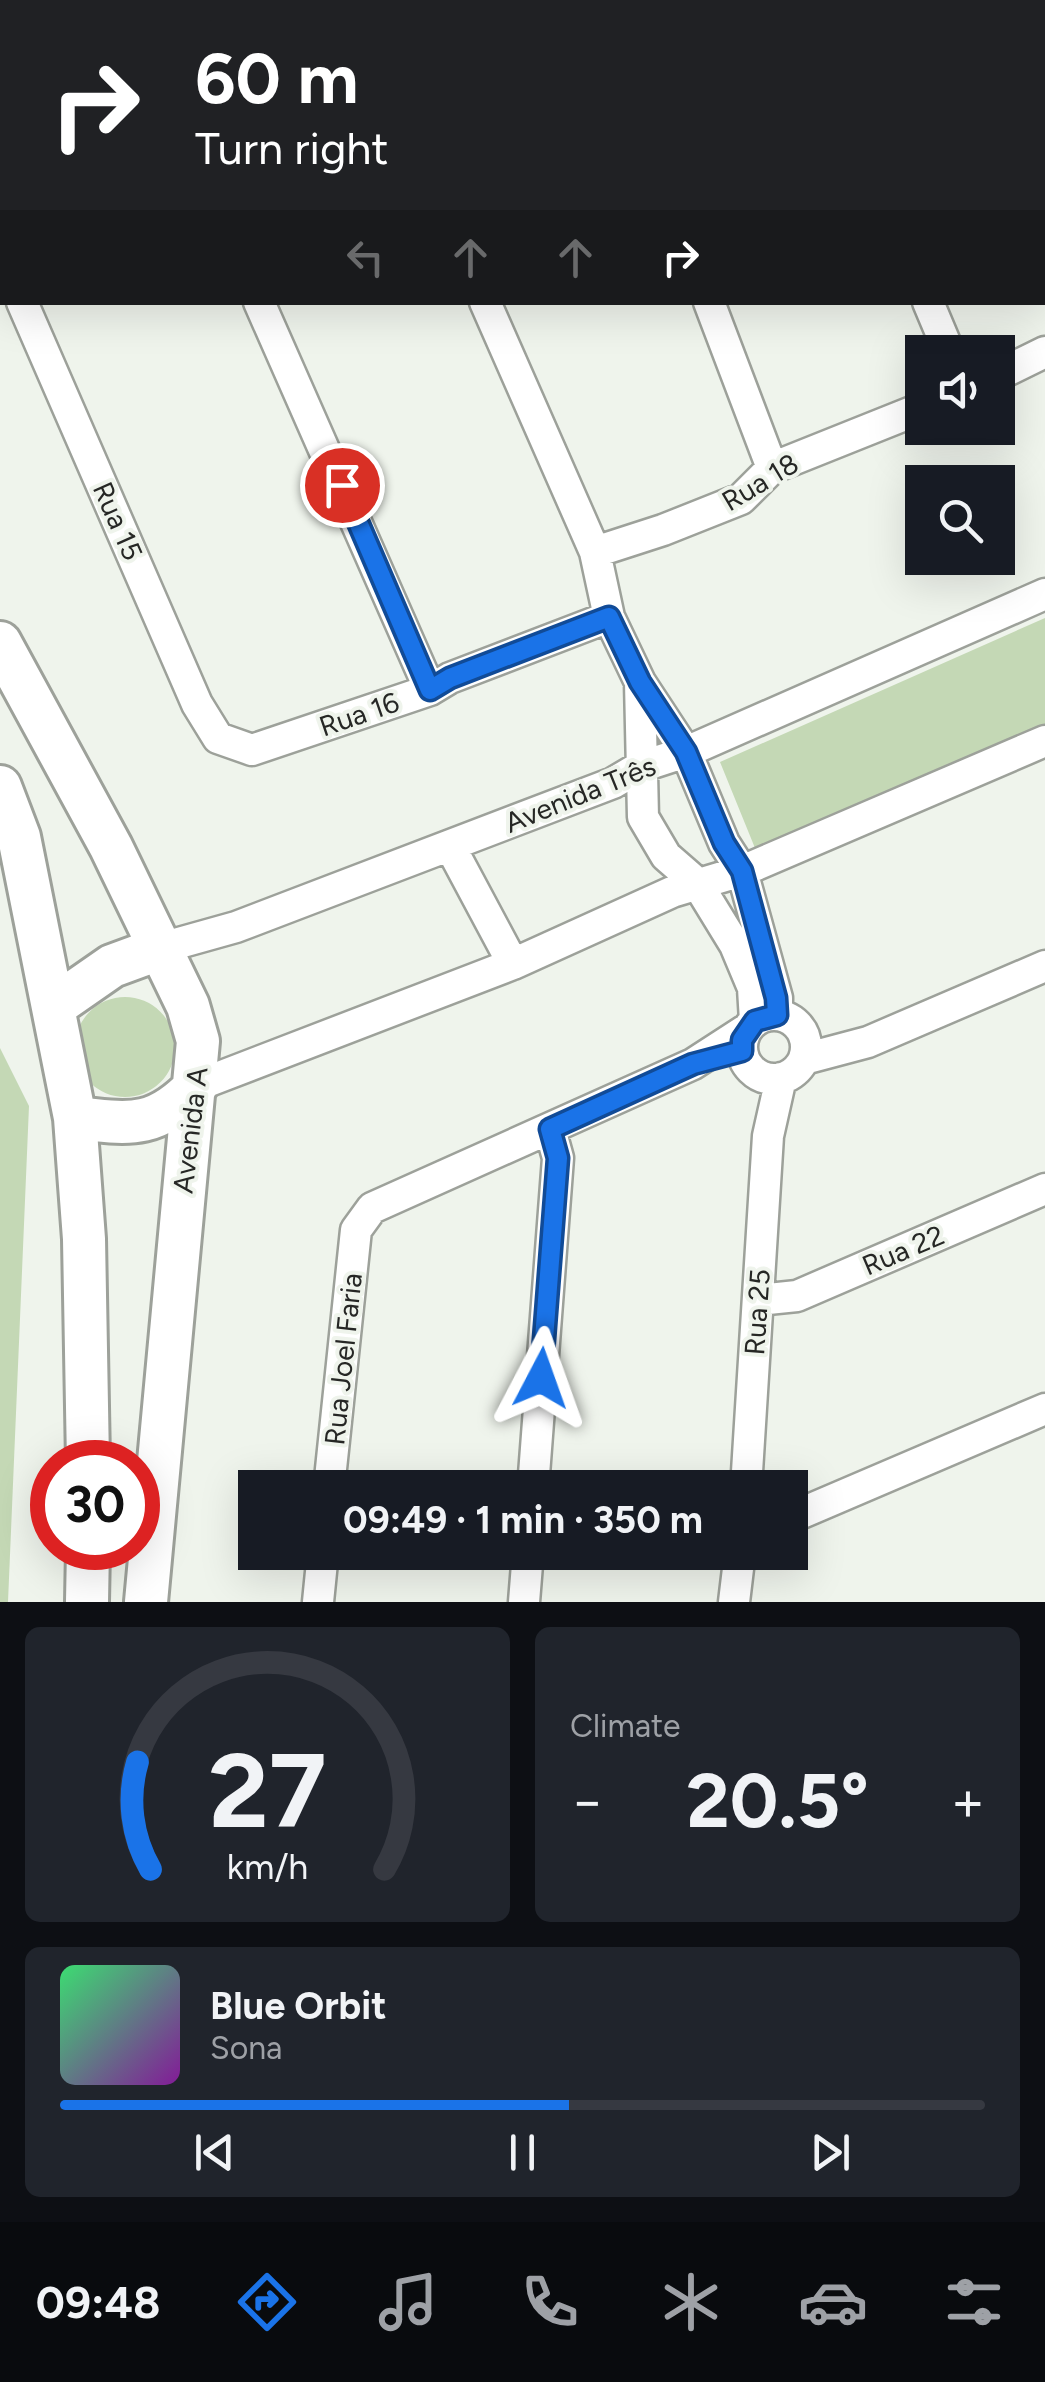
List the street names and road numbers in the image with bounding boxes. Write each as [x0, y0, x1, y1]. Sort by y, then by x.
street label: Rua 18 [716, 446, 804, 518]
street label: Rua 15 [86, 477, 150, 565]
street label: Rua 16 [315, 685, 403, 743]
street label: Avenida Três [500, 748, 660, 840]
street label: Avenida A [165, 1065, 215, 1195]
street label: Rua 22 [857, 1218, 949, 1282]
street label: Rua 25 [737, 1268, 777, 1356]
street label: Rua Joel Faria [317, 1271, 369, 1447]

